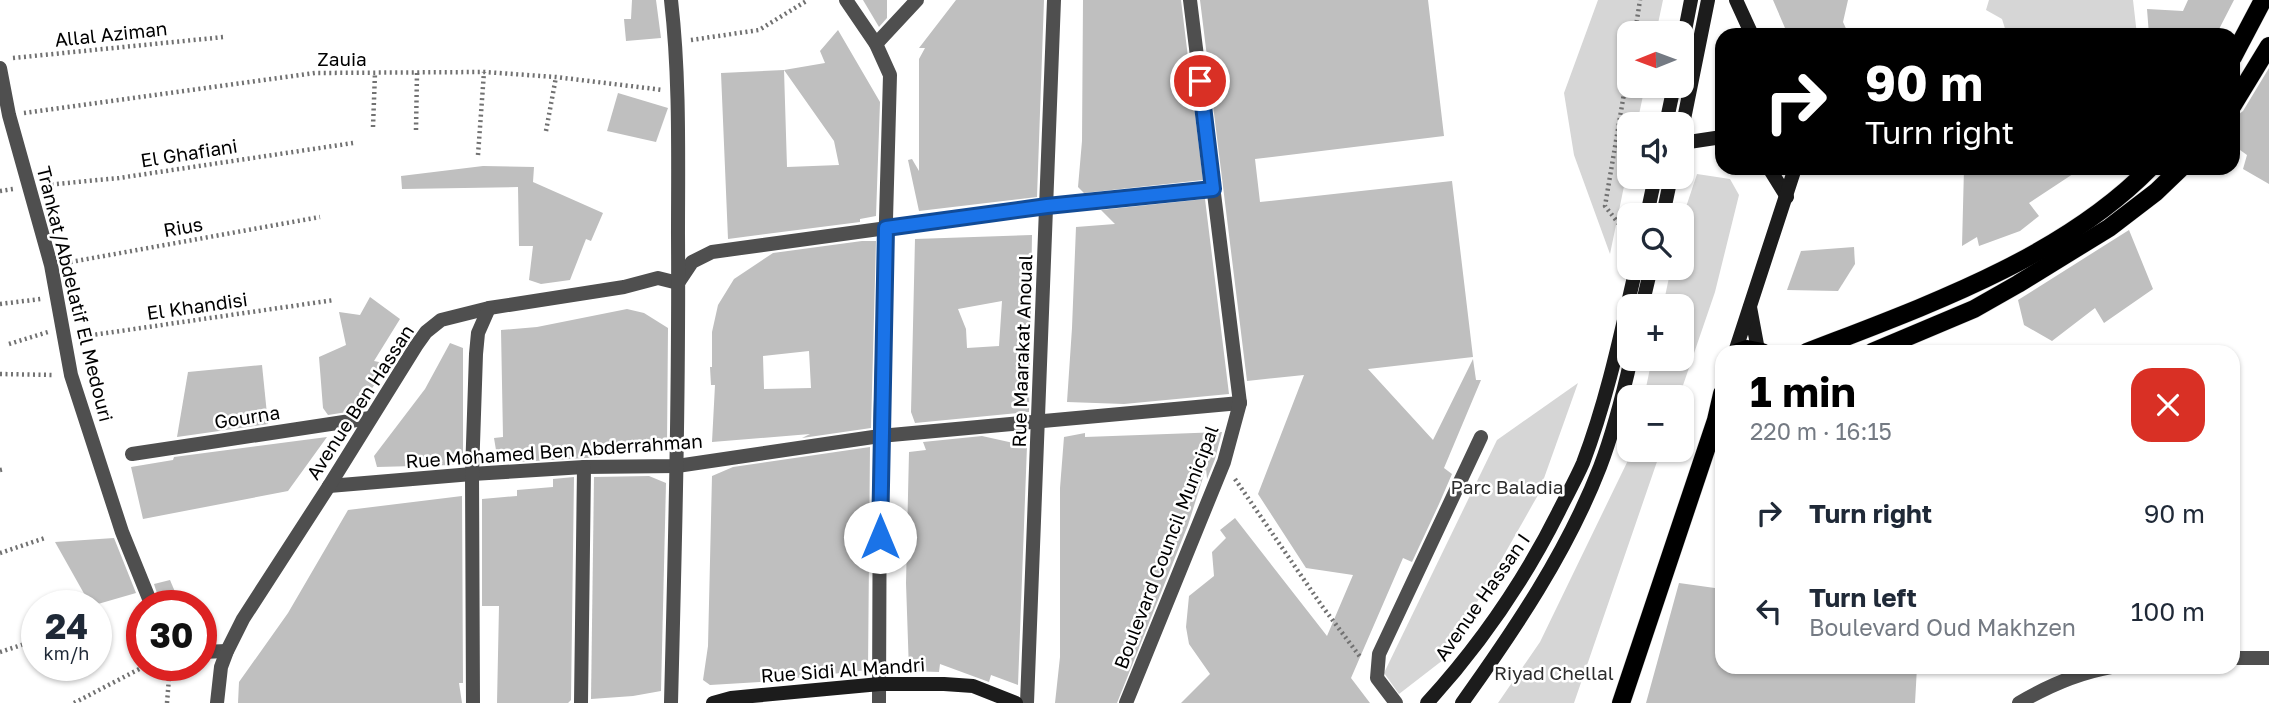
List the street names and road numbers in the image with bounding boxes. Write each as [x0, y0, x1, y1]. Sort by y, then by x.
street label: Allal Aziman [54, 16, 168, 51]
street label: Zauia [317, 47, 367, 70]
street label: El Ghafiani [139, 133, 239, 172]
street label: Trankat/Abdelatif El Medouri [33, 164, 118, 424]
street label: Rius [161, 212, 204, 241]
street label: Rue Maarakat Anoual [1007, 254, 1036, 448]
street label: El Khandisi [145, 287, 249, 324]
street label: Avenue Ben Hassan [301, 320, 418, 483]
street label: Gourna [212, 400, 281, 433]
street label: Boulevard Council Municipal [1108, 422, 1223, 672]
street label: Rue Mohamed Ben Abderrahman [405, 429, 703, 472]
street label: Avenue Hassan I [1429, 529, 1534, 665]
street label: Rue Sidi Al Mandri [760, 652, 926, 687]

